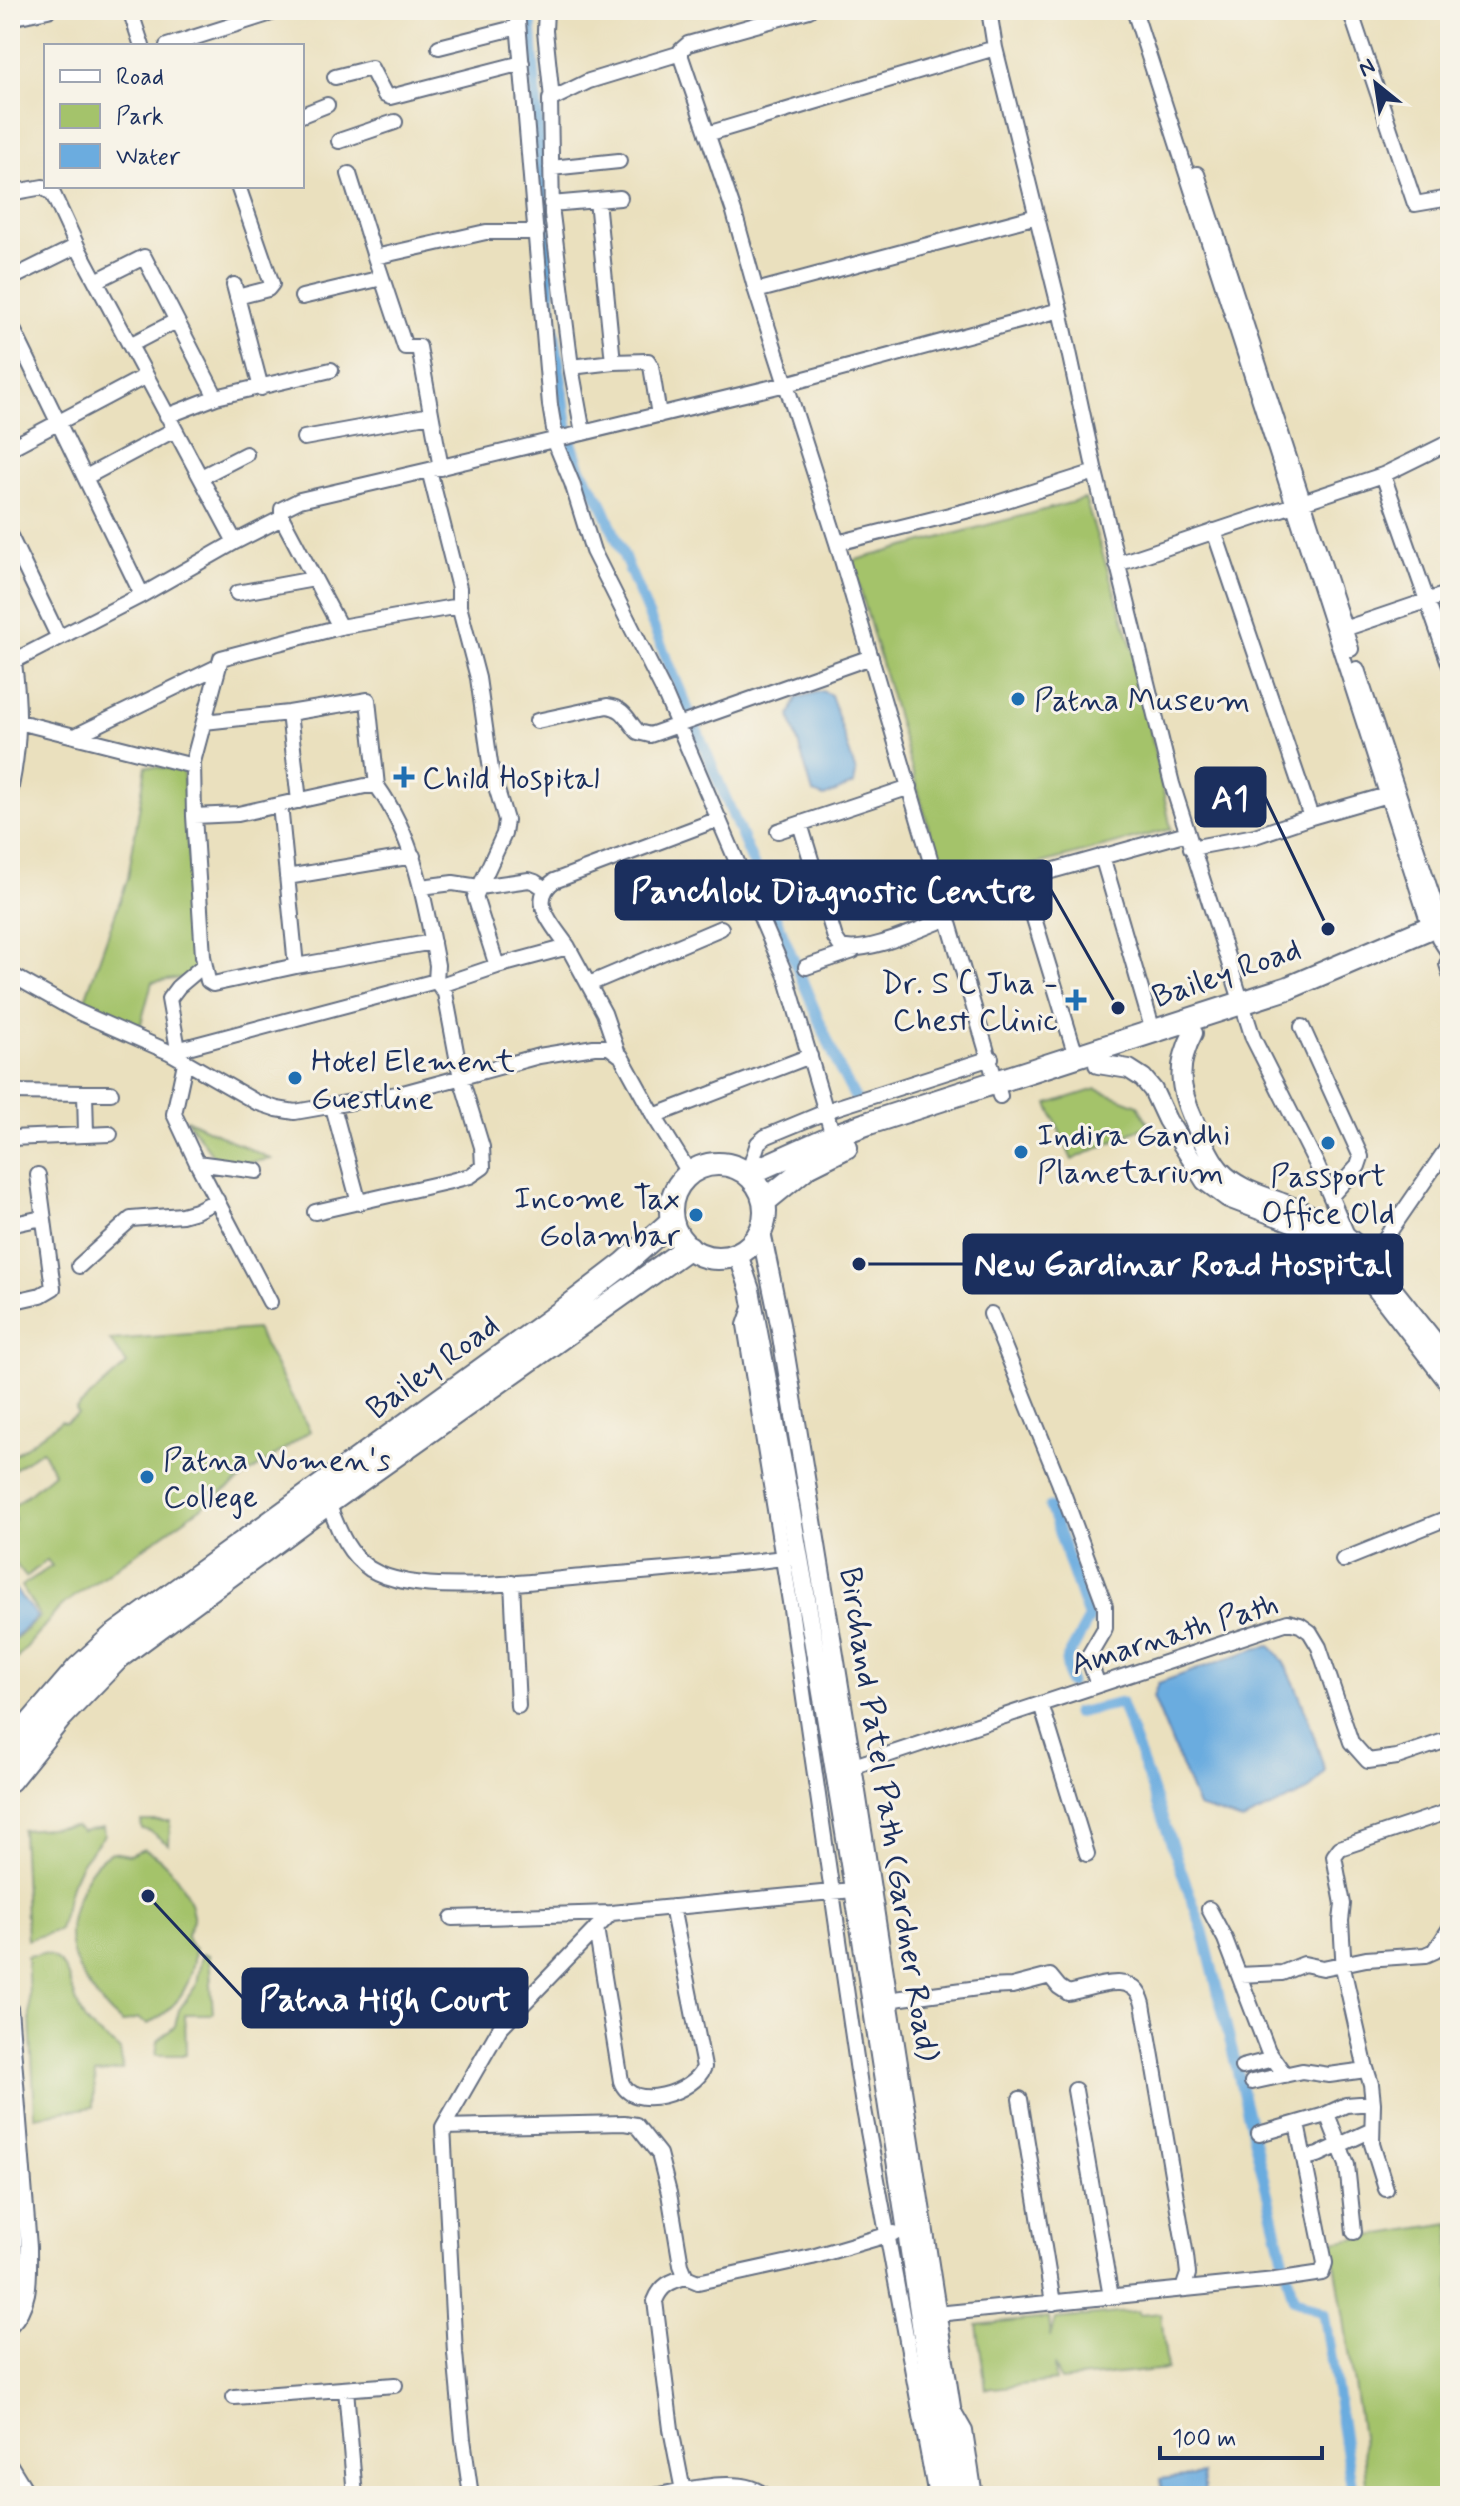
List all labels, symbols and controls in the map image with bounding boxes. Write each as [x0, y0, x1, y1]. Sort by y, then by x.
legend [44, 44, 304, 188]
north arrow [1336, 44, 1416, 124]
text: N [1354, 53, 1380, 84]
text: Road [116, 62, 164, 93]
text: Park [116, 102, 164, 133]
text: Water [116, 142, 181, 173]
place label: Patna Museum [1034, 680, 1250, 722]
marker: Patna Museum [1009, 690, 1027, 708]
place label: Child Hospital [422, 758, 600, 800]
marker: Child Hospital [393, 766, 415, 788]
callout: A1 [1196, 768, 1265, 826]
text: A1 [1211, 777, 1249, 822]
callout: Panchlok Diagnostic Centre [616, 861, 1051, 919]
text: Panchlok Diagnostic Centre [631, 870, 1035, 915]
street label: Bailey Road [1147, 929, 1307, 1019]
place label: Dr. S C Jha - Chest Clinic [881, 963, 1058, 1042]
marker: Dr. S C Jha - Chest Clinic [1065, 989, 1087, 1011]
place label: Hotel Element Guestline [311, 1041, 515, 1120]
marker: Hotel Element Guestline [286, 1069, 304, 1087]
place label: Indira Gandhi Planetarium [1037, 1115, 1230, 1194]
marker: Passport Office Old [1319, 1134, 1337, 1152]
marker: Indira Gandhi Planetarium [1012, 1143, 1030, 1161]
place label: Passport Office Old [1261, 1156, 1395, 1235]
place label: Income Tax Golambar [514, 1178, 681, 1257]
marker: Income Tax Golambar [687, 1206, 705, 1224]
callout: New Gardinar Road Hospital [964, 1235, 1402, 1293]
text: New Gardinar Road Hospital [974, 1243, 1392, 1288]
street label: Bailey Road [358, 1305, 508, 1430]
place label: Patna Women's College [163, 1440, 390, 1519]
marker: Patna Women's College [138, 1468, 156, 1486]
street label: Birchand Patel Path (Gardner Road) [828, 1564, 948, 2064]
street label: Amarnath Path [1066, 1583, 1283, 1686]
callout: Patna High Court [243, 1969, 527, 2027]
text: Patna High Court [259, 1978, 511, 2027]
scale bar [1160, 2410, 1322, 2460]
text: 100 m [1172, 2424, 1236, 2455]

